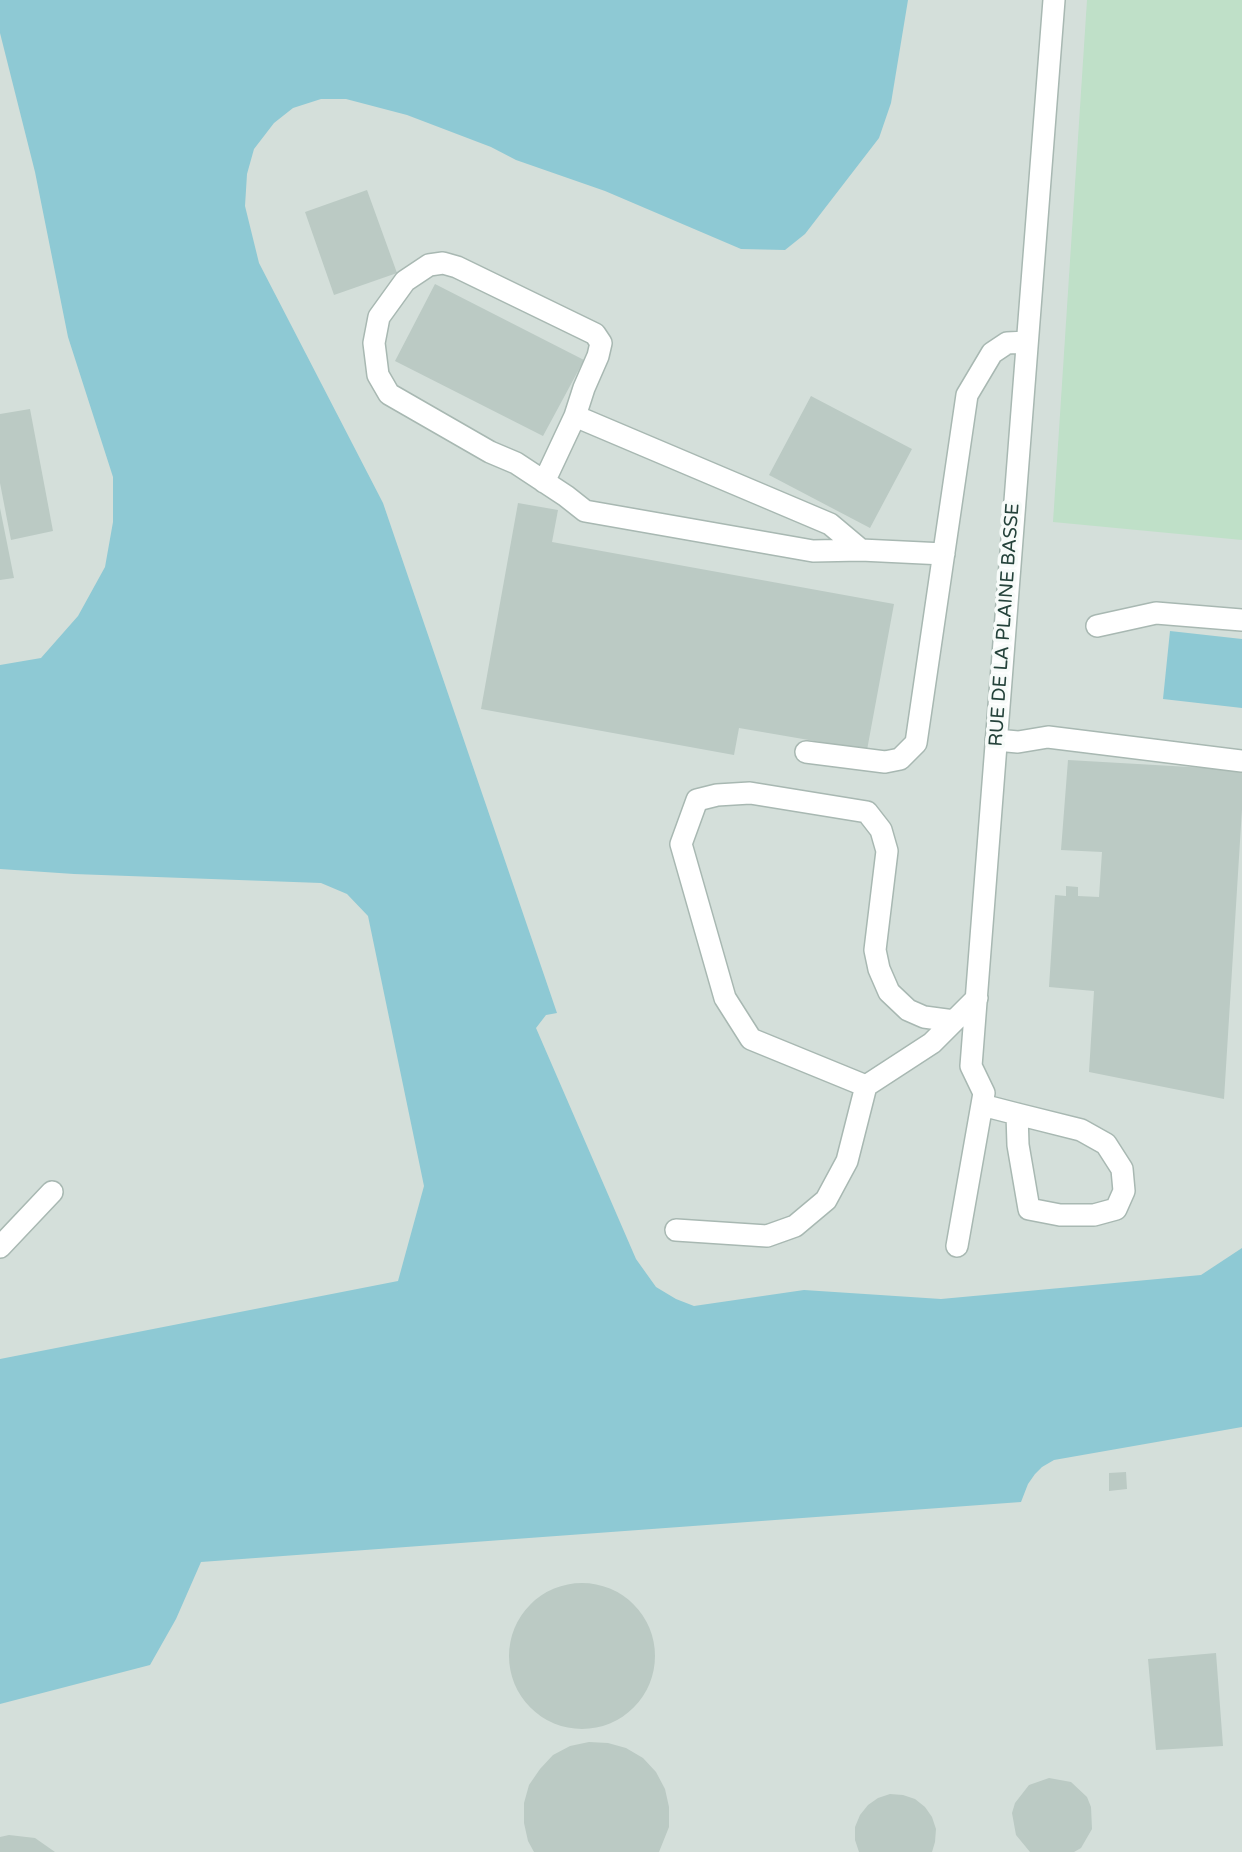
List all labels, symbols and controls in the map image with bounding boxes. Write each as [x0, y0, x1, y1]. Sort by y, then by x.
street label: RUE DE LA PLAINE BASSE [985, 502, 1025, 748]

